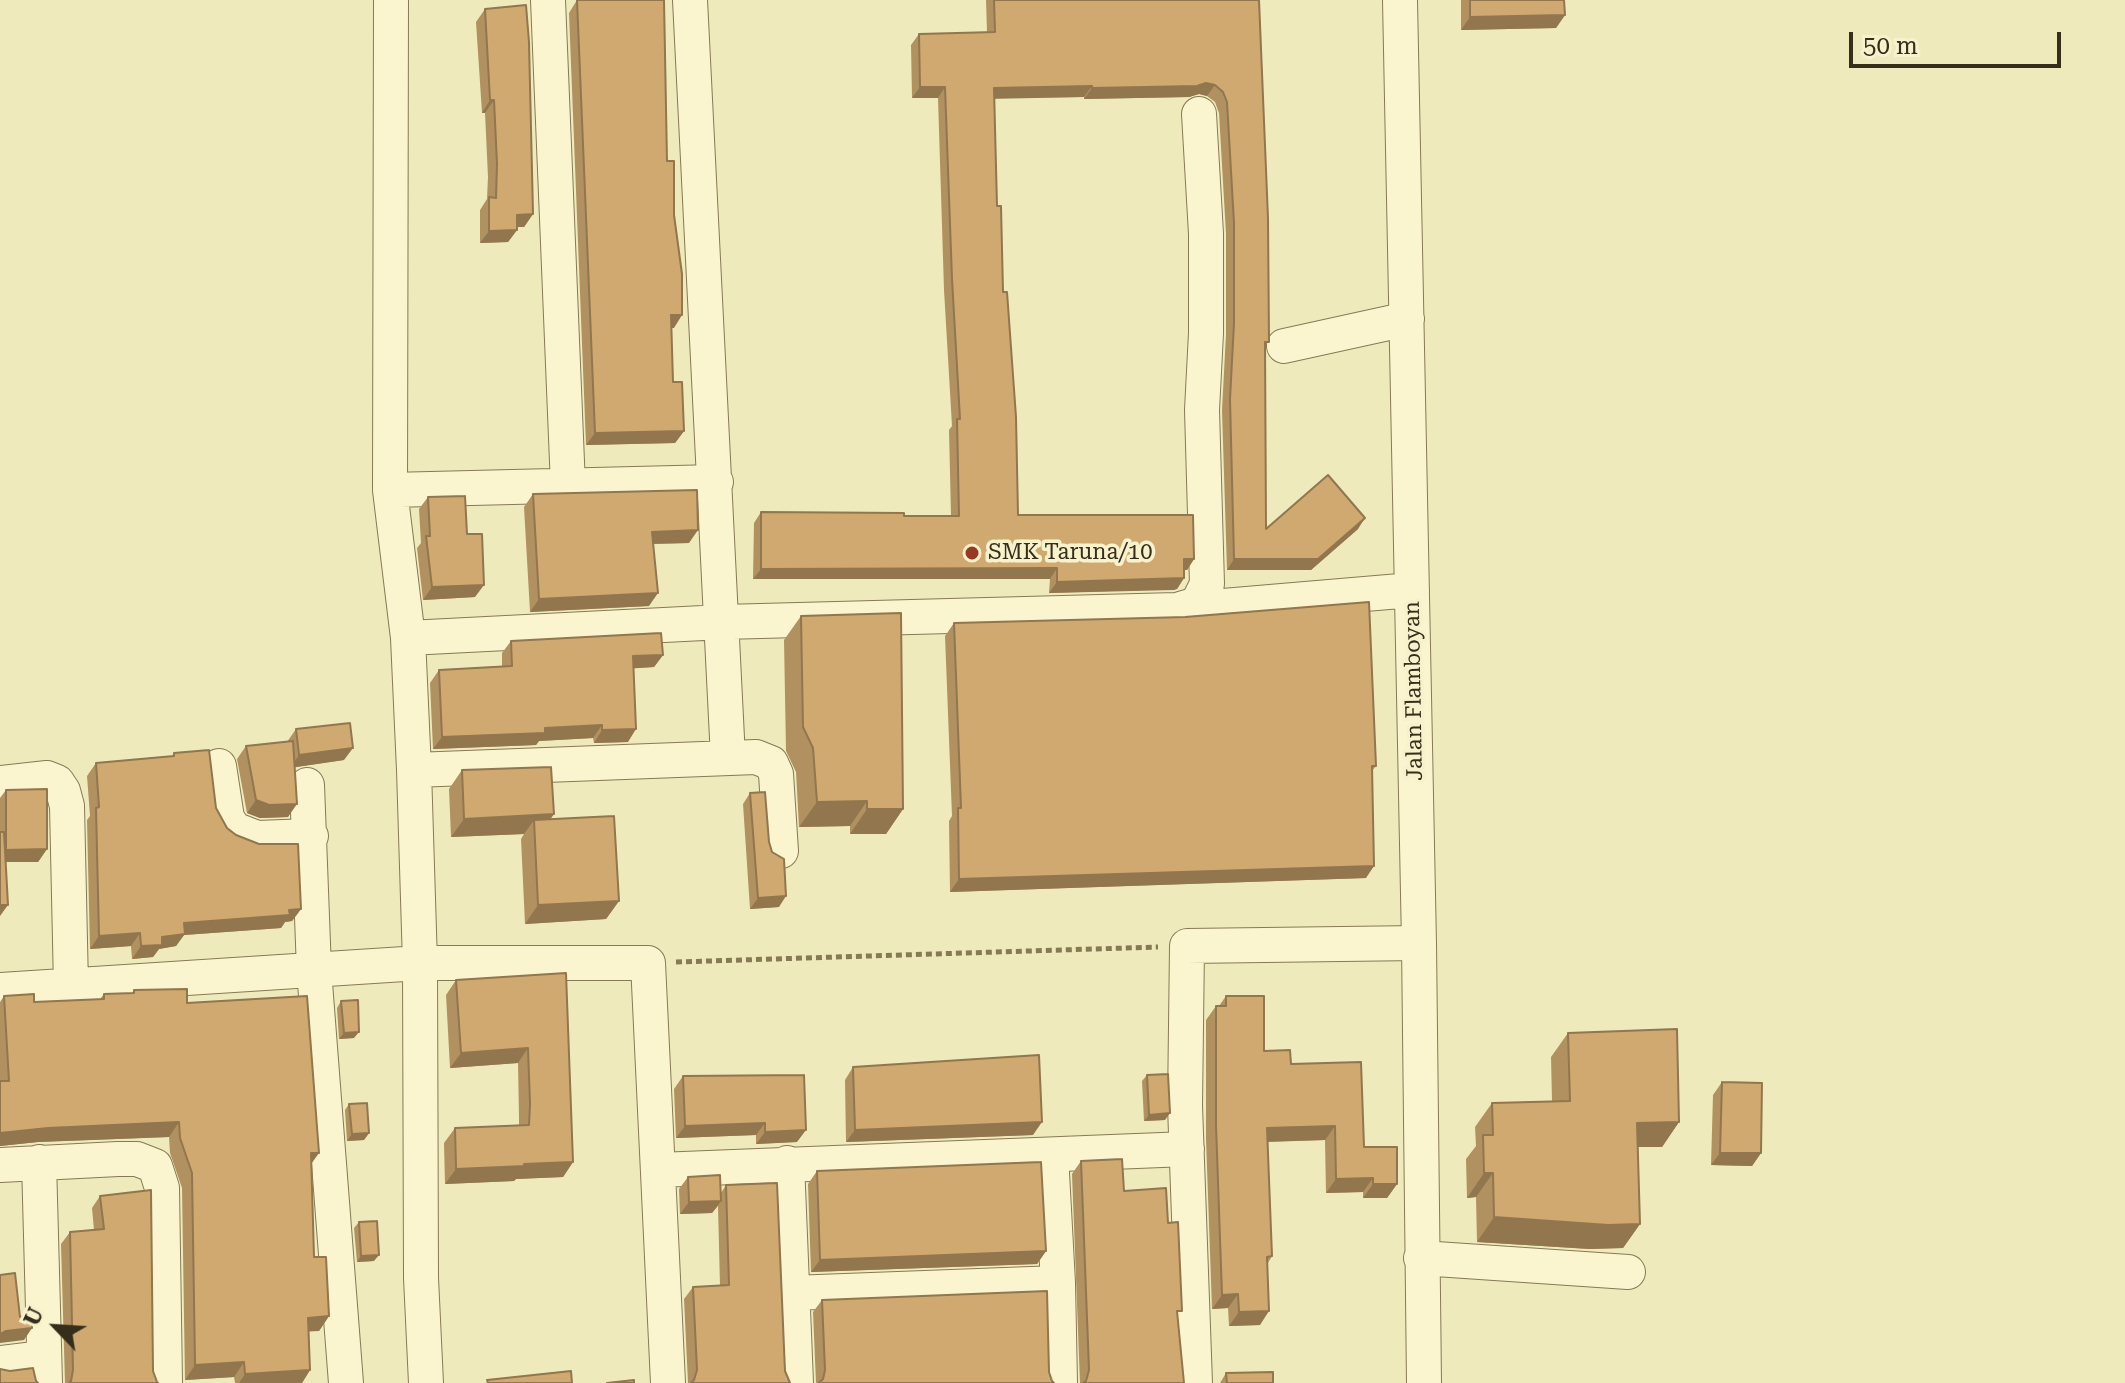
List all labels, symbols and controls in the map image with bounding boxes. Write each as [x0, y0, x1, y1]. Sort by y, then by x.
scale bar [1853, 16, 2065, 66]
text: 50 m [1863, 32, 1918, 60]
place label: SMK Taruna/10 [988, 540, 1152, 566]
marker: SMK Taruna/10 [963, 544, 981, 562]
street label: Jalan Flamboyan [1399, 601, 1429, 781]
north arrow [16, 1287, 96, 1367]
text: U [19, 1304, 49, 1330]

